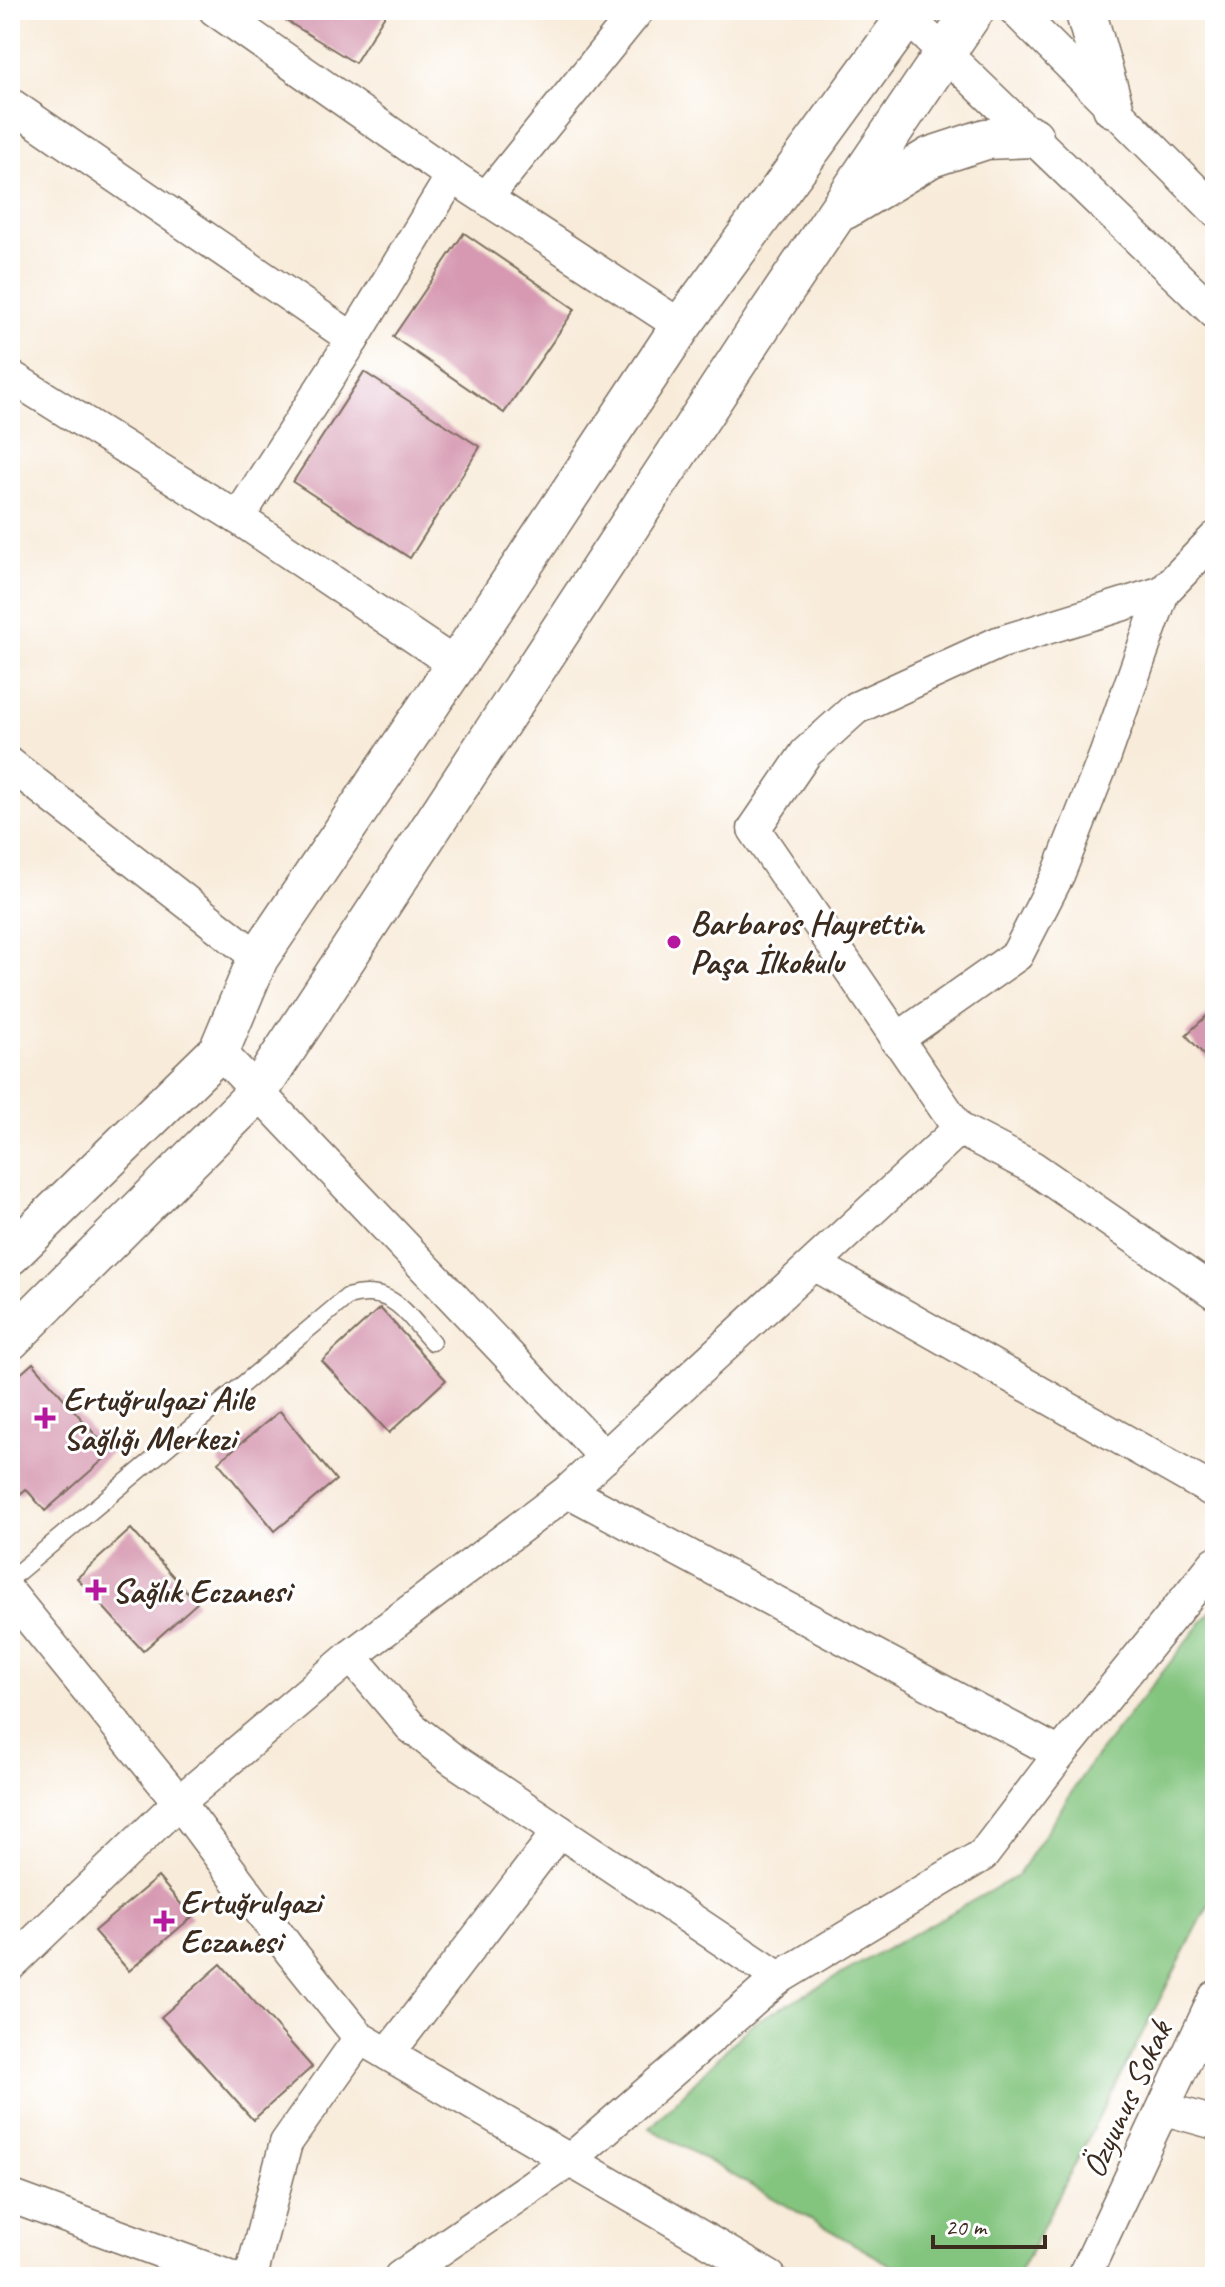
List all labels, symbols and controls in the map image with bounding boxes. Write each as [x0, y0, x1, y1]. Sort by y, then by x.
place label: Barbaros Hayrettin Paşa İlkokulu [690, 901, 926, 983]
marker: Barbaros Hayrettin Paşa İlkokulu [665, 933, 683, 951]
place label: Ertuğrulgazi Aile Sağlığı Merkezi [63, 1377, 256, 1459]
marker: Ertuğrulgazi Aile Sağlığı Merkezi [34, 1407, 56, 1429]
place label: Sağlık Eczanesi [112, 1569, 295, 1612]
marker: Sağlık Eczanesi [87, 1581, 105, 1599]
place label: Ertuğrulgazi Eczanesi [180, 1880, 325, 1962]
marker: Ertuğrulgazi Eczanesi [155, 1912, 173, 1930]
street label: Özyunus Sokak [1072, 2012, 1182, 2184]
scale bar [933, 2199, 1045, 2249]
text: 20 m [945, 2212, 988, 2242]

